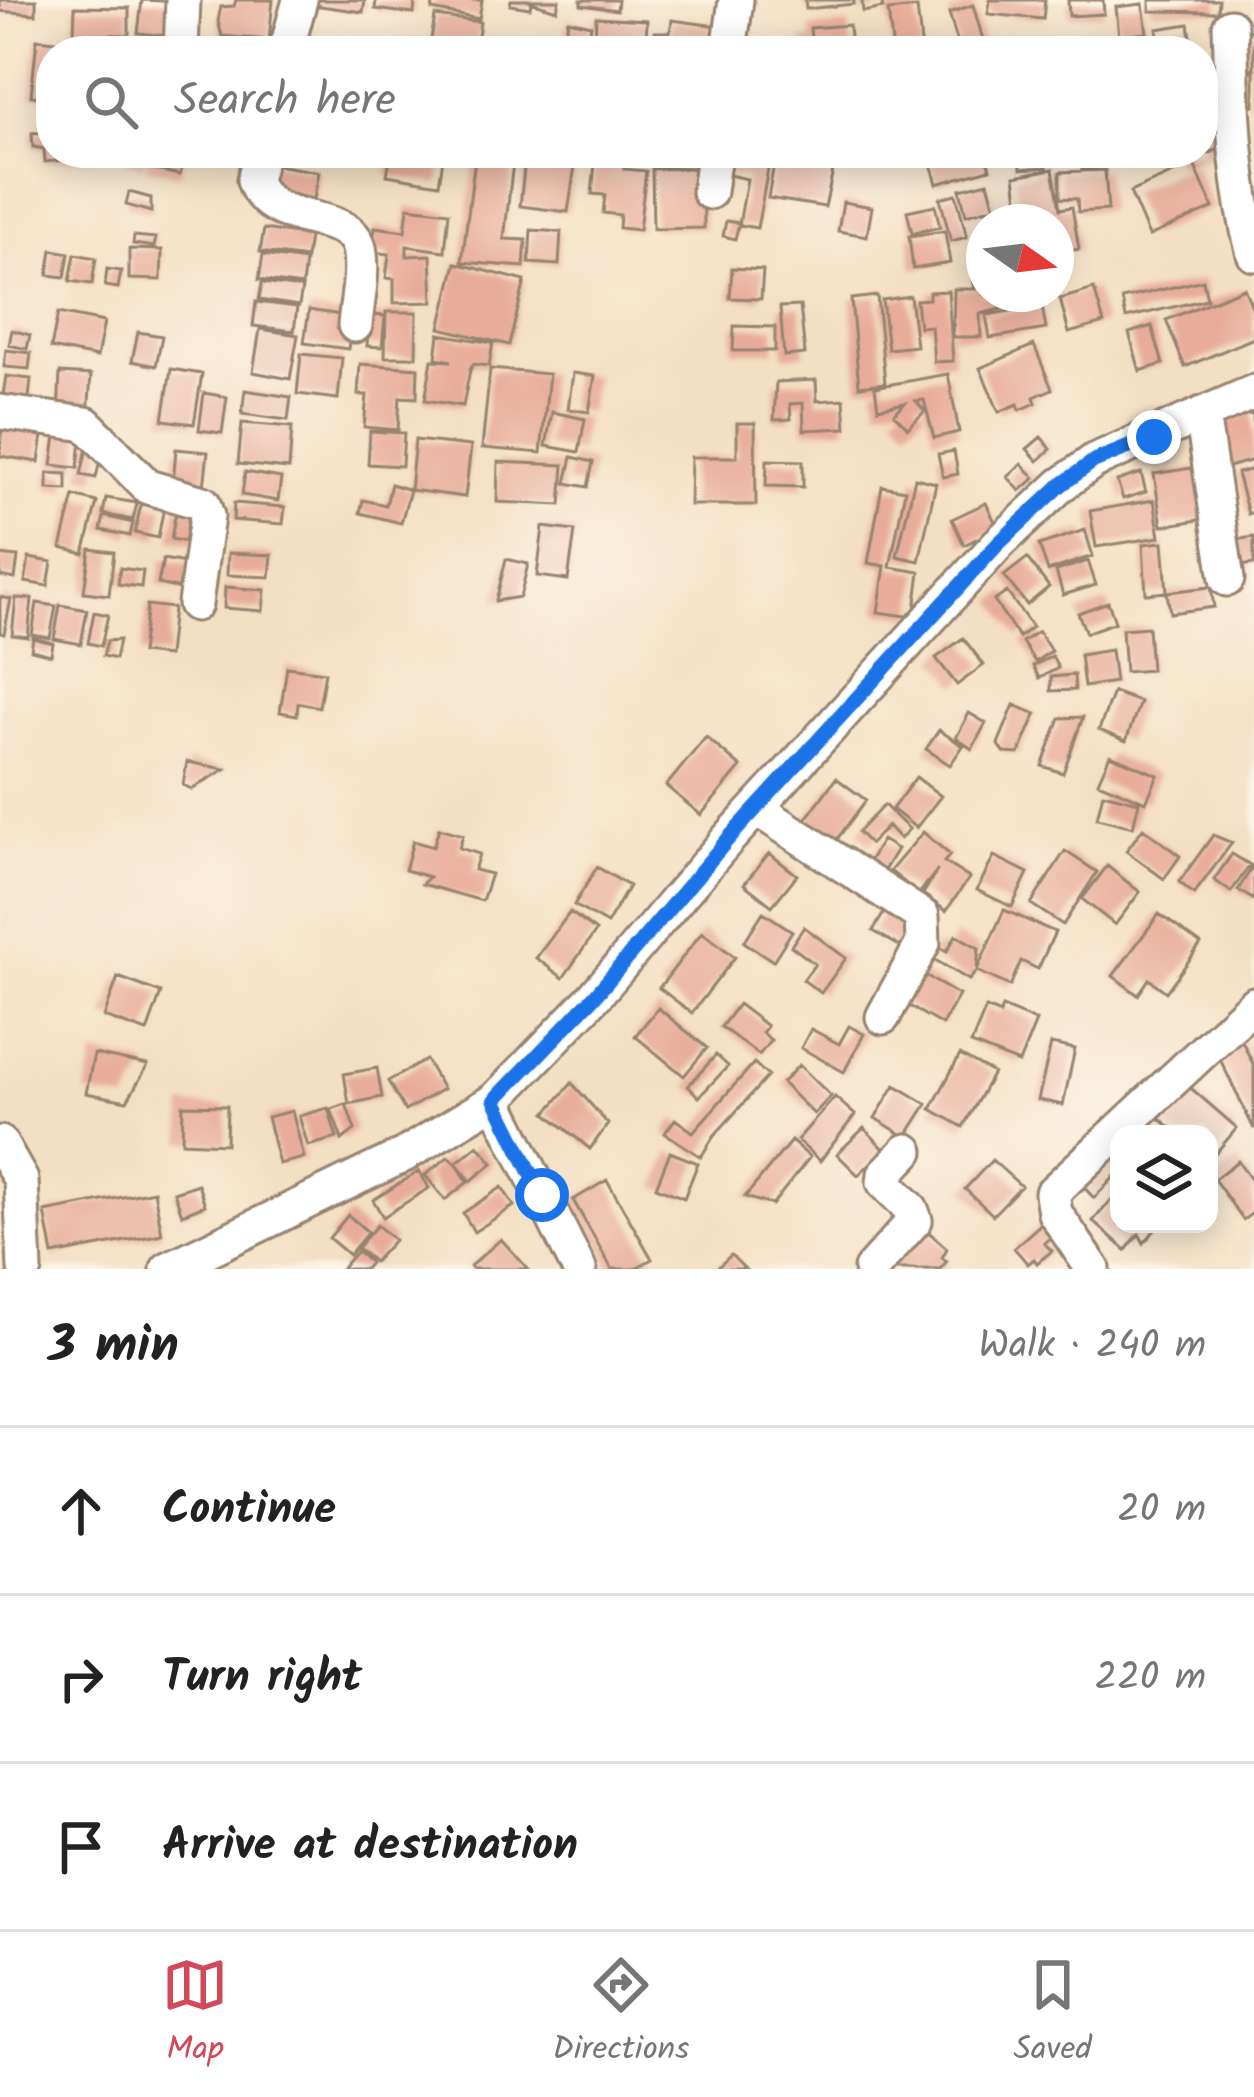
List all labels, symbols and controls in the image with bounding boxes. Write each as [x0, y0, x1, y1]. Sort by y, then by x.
search box [36, 36, 1218, 168]
text: Search here [174, 66, 396, 138]
icon: search [78, 69, 144, 135]
north arrow [966, 204, 1074, 312]
route end [1127, 410, 1181, 464]
map controls [1110, 1125, 1218, 1233]
button: layers [1110, 1125, 1218, 1233]
route start [515, 1168, 569, 1222]
text: 3 min [48, 1307, 179, 1388]
text: Walk · 240 m [979, 1316, 1206, 1378]
text: Continue [162, 1475, 336, 1547]
icon: ahead [48, 1478, 114, 1544]
text: 20 m [1117, 1480, 1206, 1542]
text: Turn right [162, 1643, 362, 1715]
icon: right [48, 1646, 114, 1712]
text: 220 m [1094, 1648, 1206, 1710]
text: Arrive at destination [162, 1811, 578, 1883]
icon: arrive [48, 1814, 114, 1880]
tab: Map [162, 1952, 228, 2077]
tab: Directions [552, 1952, 689, 2077]
tab: Saved [1014, 1952, 1092, 2077]

